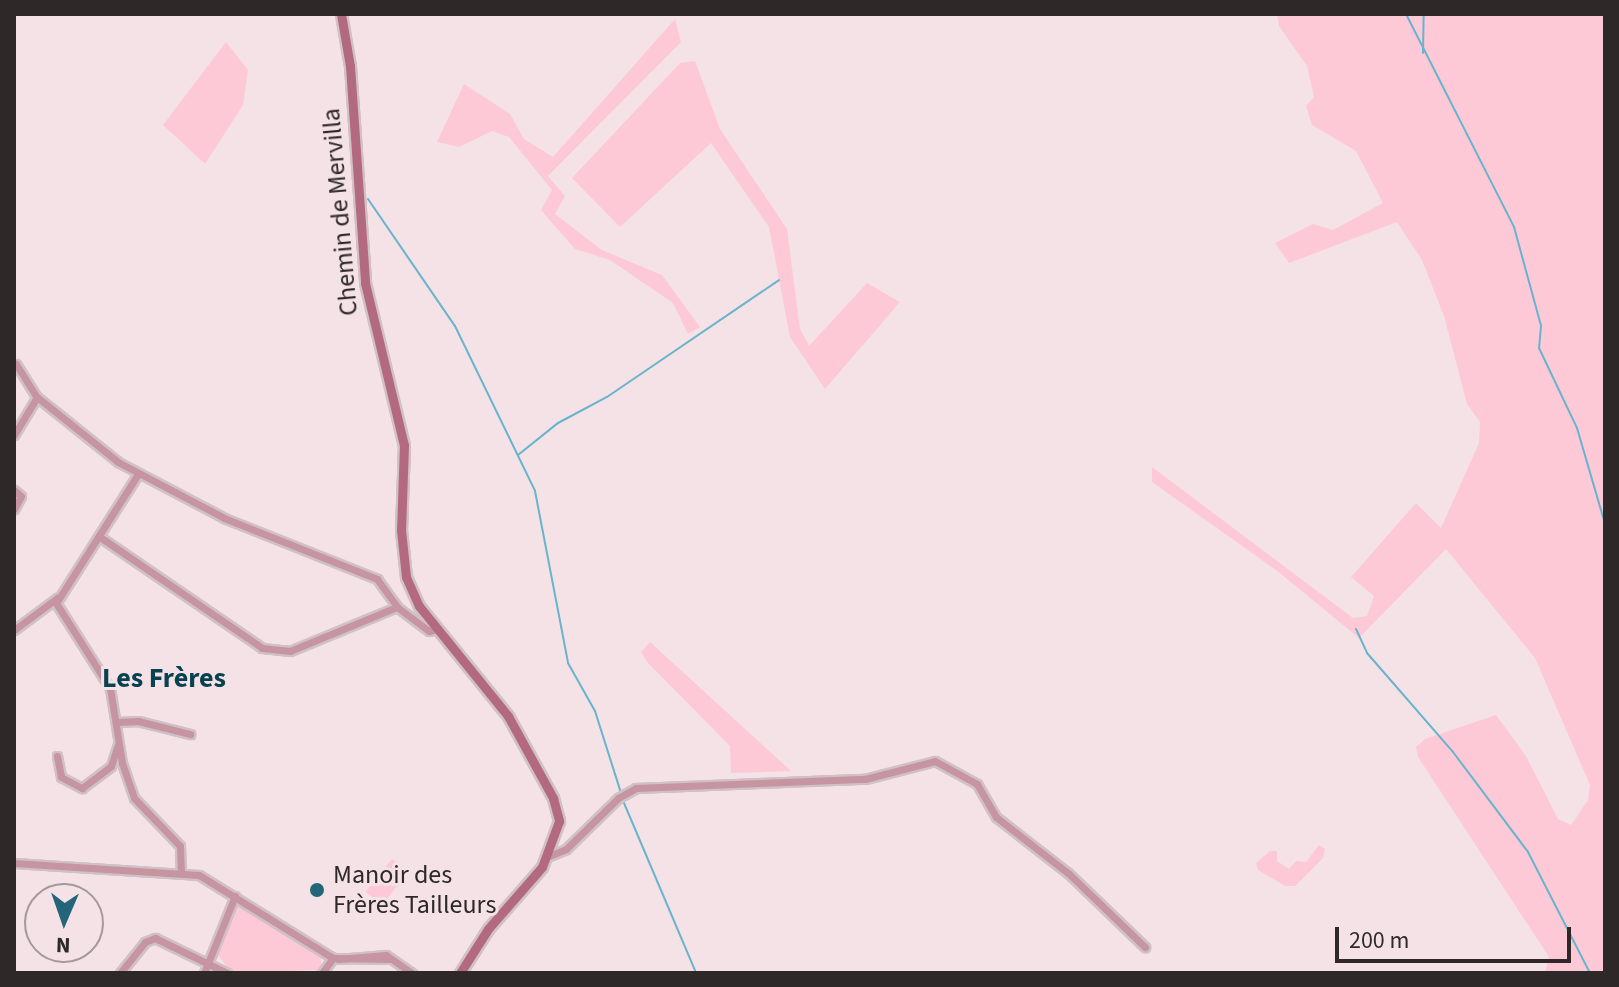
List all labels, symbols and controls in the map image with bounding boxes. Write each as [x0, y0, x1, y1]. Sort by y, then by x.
street label: Chemin de Mervilla [315, 107, 365, 317]
district label: Les Frères [102, 661, 226, 695]
place label: Manoir des Frères Tailleurs [333, 859, 496, 920]
marker: Manoir des Frères Tailleurs [308, 881, 326, 899]
north arrow [24, 883, 104, 963]
scale bar [1339, 911, 1575, 961]
text: 200 m [1349, 923, 1409, 958]
text: N [55, 929, 71, 961]

